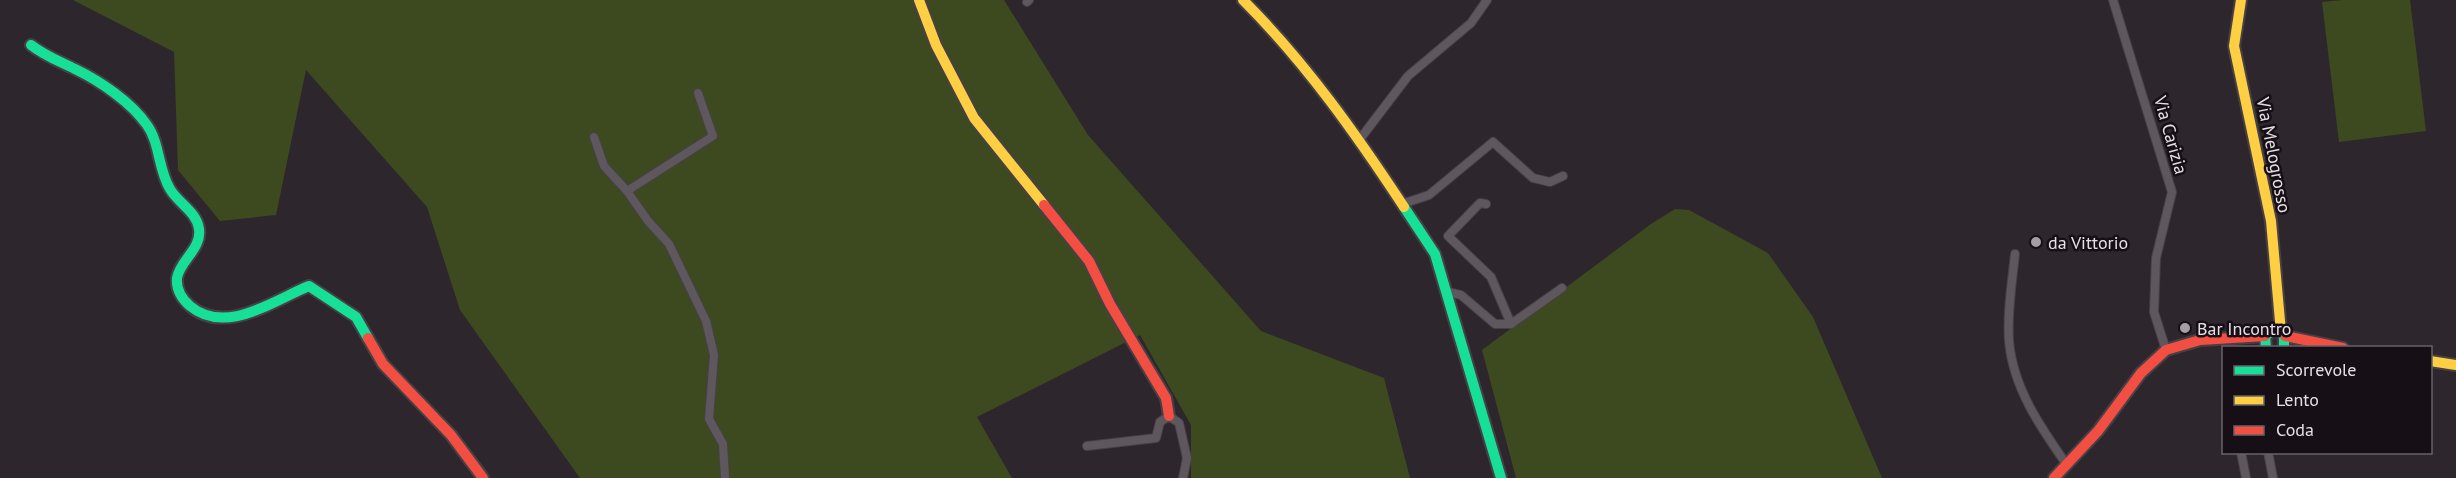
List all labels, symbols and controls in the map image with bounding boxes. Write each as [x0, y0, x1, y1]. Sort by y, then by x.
street label: Via Carizia [2149, 92, 2193, 177]
street label: Via Melogrosso [2251, 94, 2296, 215]
place label: da Vittorio [2048, 231, 2128, 254]
marker: da Vittorio [2029, 235, 2043, 249]
place label: Bar Incontro [2197, 317, 2292, 340]
marker: Bar Incontro [2178, 321, 2192, 335]
legend [2222, 346, 2432, 454]
text: Scorrevole [2276, 358, 2356, 381]
text: Lento [2276, 388, 2319, 411]
text: Coda [2276, 418, 2314, 441]

